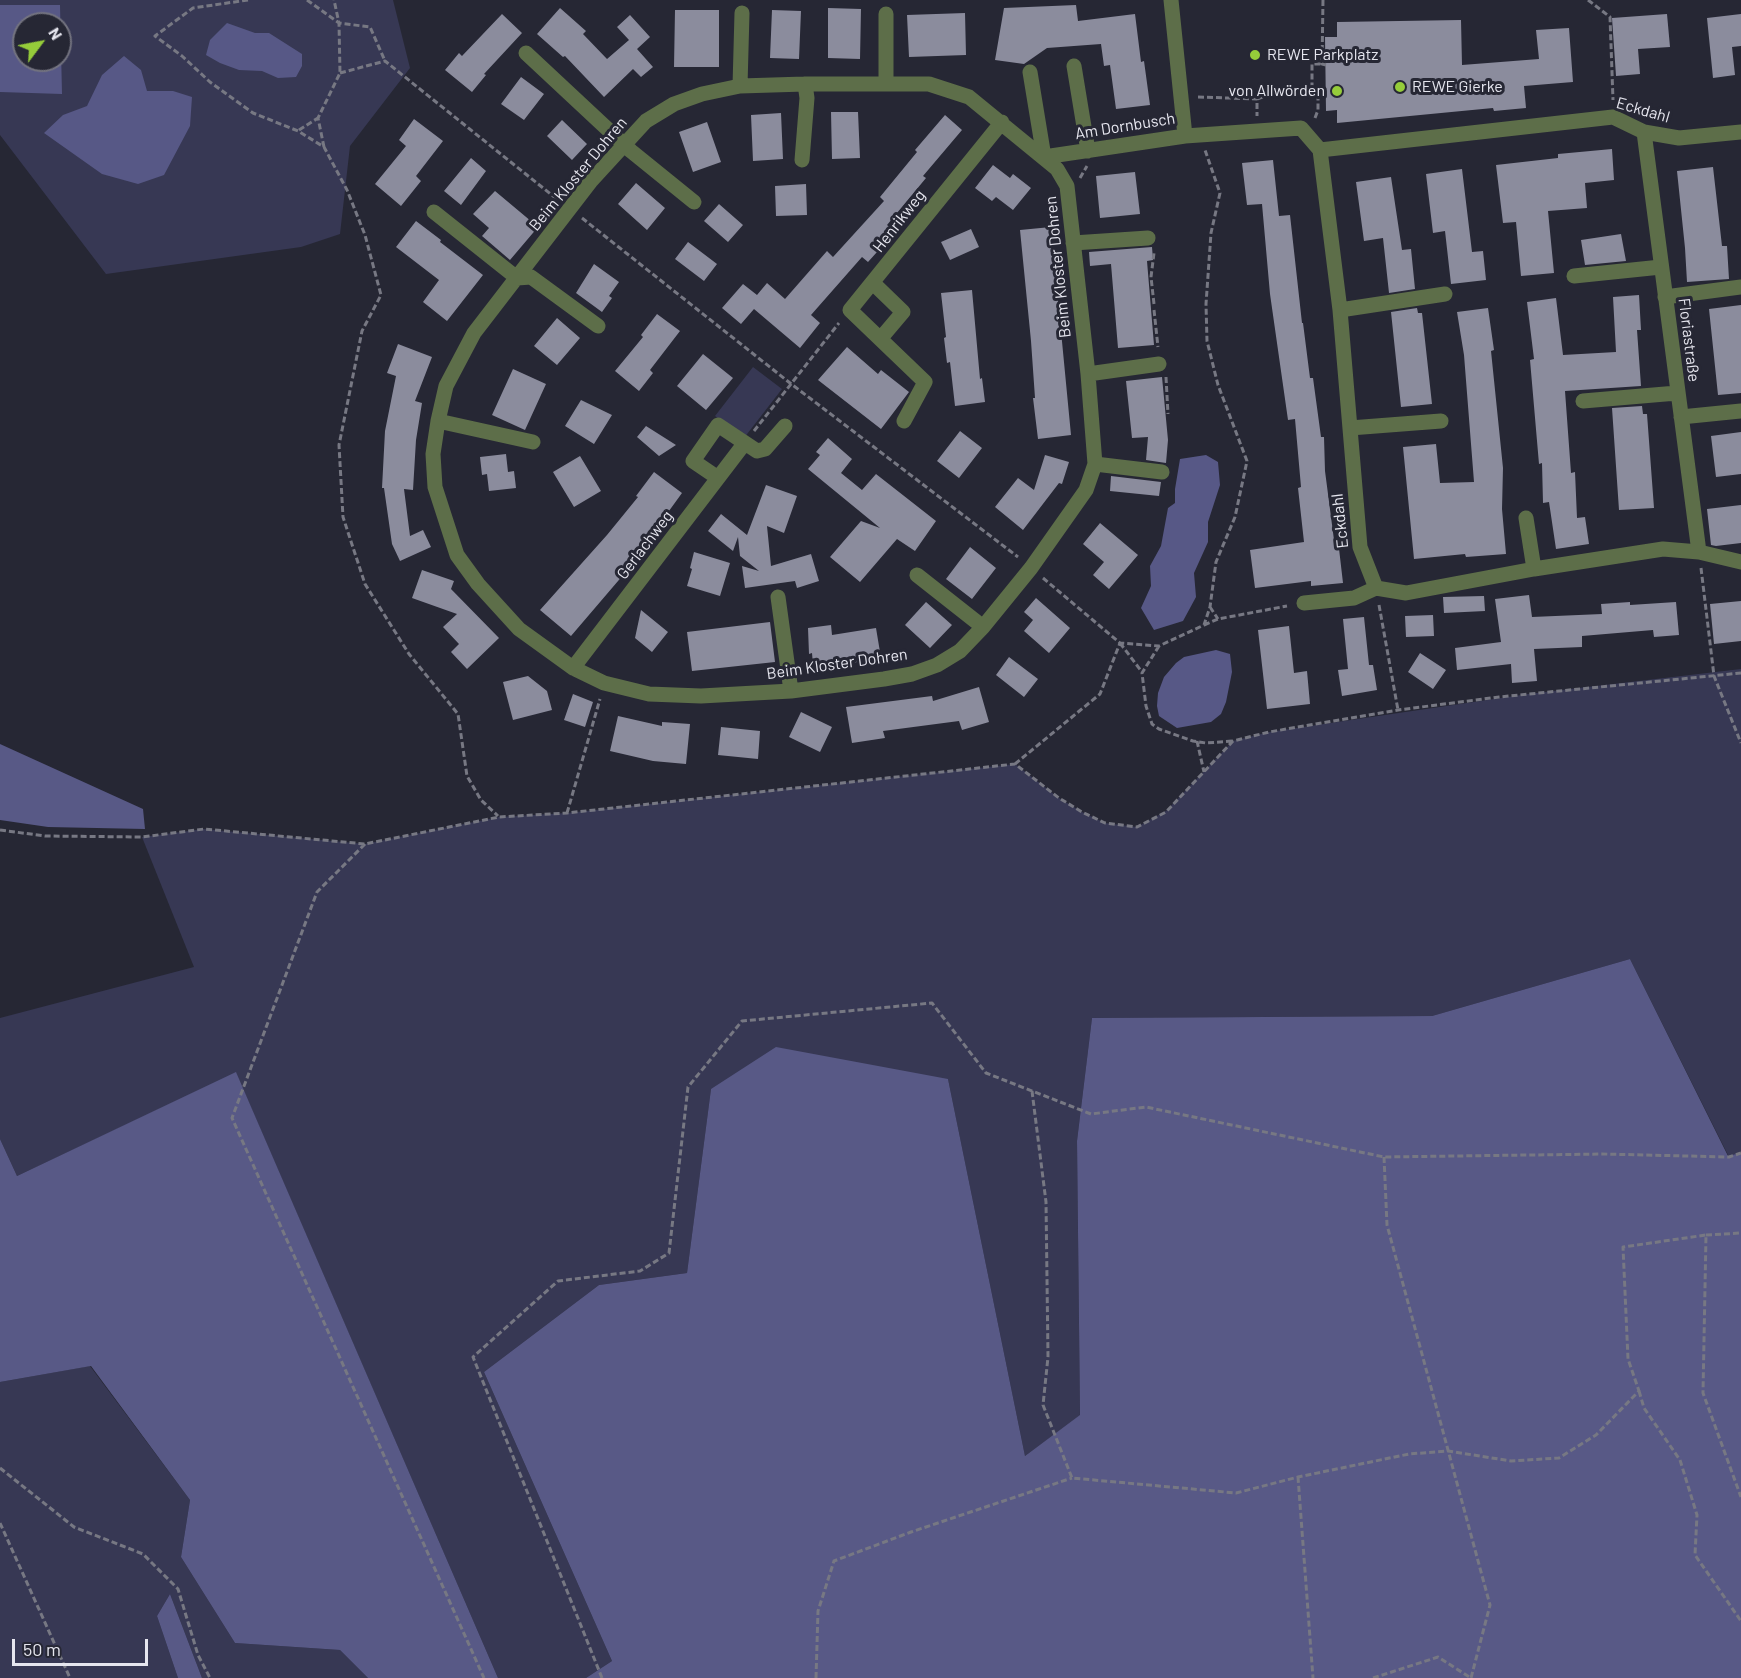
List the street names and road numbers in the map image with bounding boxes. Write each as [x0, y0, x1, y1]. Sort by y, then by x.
street label: Eckdahl [1614, 93, 1672, 127]
street label: Am Dornbusch [1074, 109, 1176, 143]
street label: Beim Kloster Dohren [525, 113, 631, 235]
street label: Henrikweg [869, 186, 929, 256]
street label: Beim Kloster Dohren [1041, 195, 1075, 339]
street label: Floriastraße [1674, 297, 1704, 383]
street label: Eckdahl [1328, 493, 1352, 549]
street label: Gerlachweg [613, 507, 677, 583]
street label: Beim Kloster Dohren [765, 645, 909, 683]

